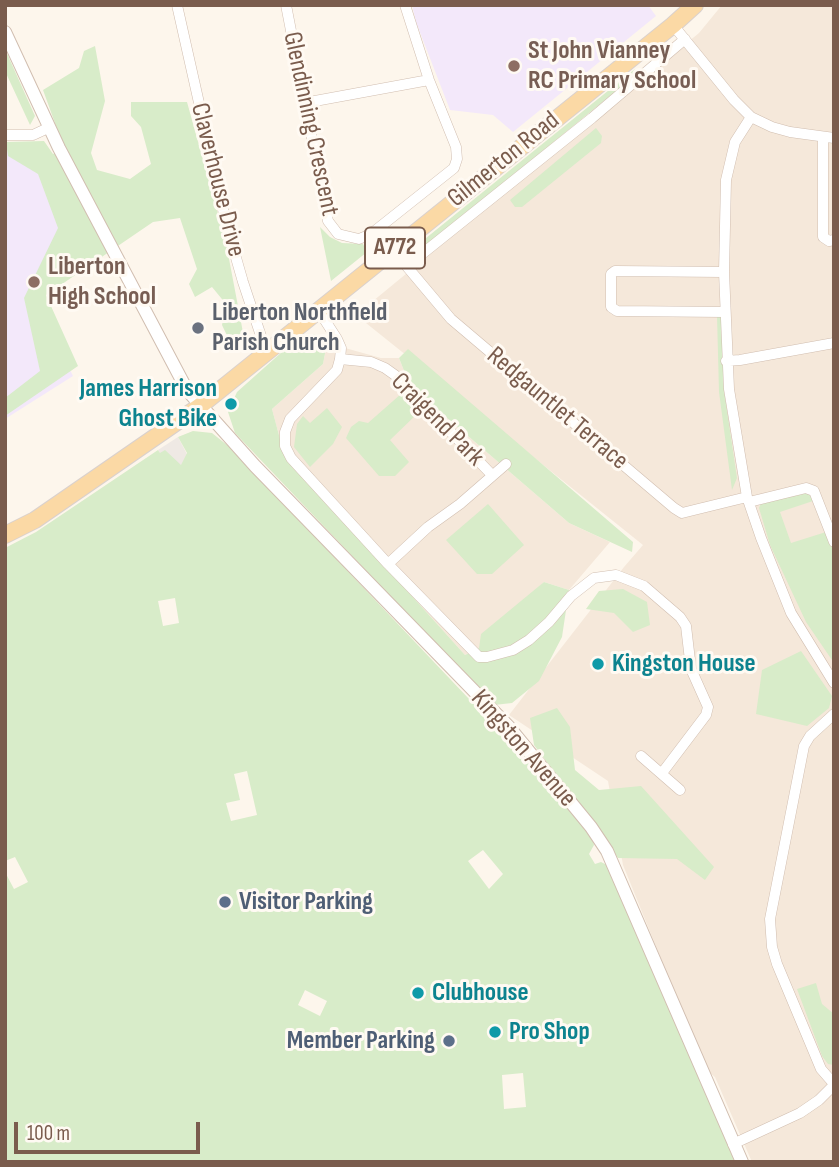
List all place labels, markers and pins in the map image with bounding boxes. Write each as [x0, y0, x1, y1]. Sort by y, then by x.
place label: St John Vianney RC Primary School [528, 35, 696, 96]
marker: St John Vianney RC Primary School [506, 58, 522, 74]
place label: Liberton High School [48, 251, 156, 312]
marker: Liberton High School [26, 274, 42, 290]
place label: Liberton Northfield Parish Church [212, 297, 387, 358]
marker: Liberton Northfield Parish Church [190, 320, 206, 336]
place label: James Harrison Ghost Bike [79, 373, 217, 434]
marker: James Harrison Ghost Bike [223, 396, 239, 412]
place label: Kingston House [612, 648, 756, 680]
marker: Kingston House [590, 656, 606, 672]
place label: Visitor Parking [239, 886, 373, 918]
marker: Visitor Parking [217, 894, 233, 910]
place label: Clubhouse [432, 977, 529, 1009]
marker: Clubhouse [410, 985, 426, 1001]
place label: Pro Shop [509, 1016, 590, 1048]
marker: Pro Shop [487, 1024, 503, 1040]
place label: Member Parking [287, 1025, 435, 1057]
marker: Member Parking [441, 1033, 457, 1049]

